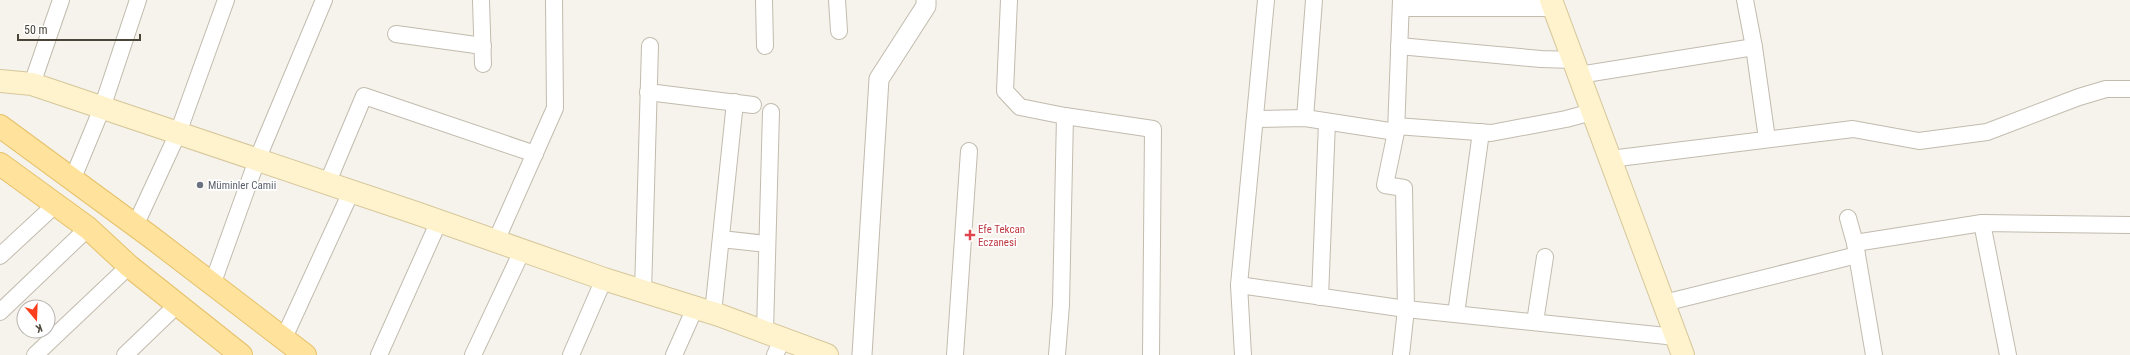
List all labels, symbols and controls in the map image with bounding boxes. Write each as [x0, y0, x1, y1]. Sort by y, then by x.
scale bar [18, 16, 140, 42]
text: 50 m [24, 23, 48, 37]
place label: Müminler Camii [208, 179, 276, 192]
marker: Müminler Camii [195, 180, 205, 190]
place label: Efe Tekcan Eczanesi [978, 223, 1025, 249]
marker: Efe Tekcan Eczanesi [965, 230, 975, 240]
north arrow [16, 299, 56, 339]
text: K [33, 321, 44, 335]

